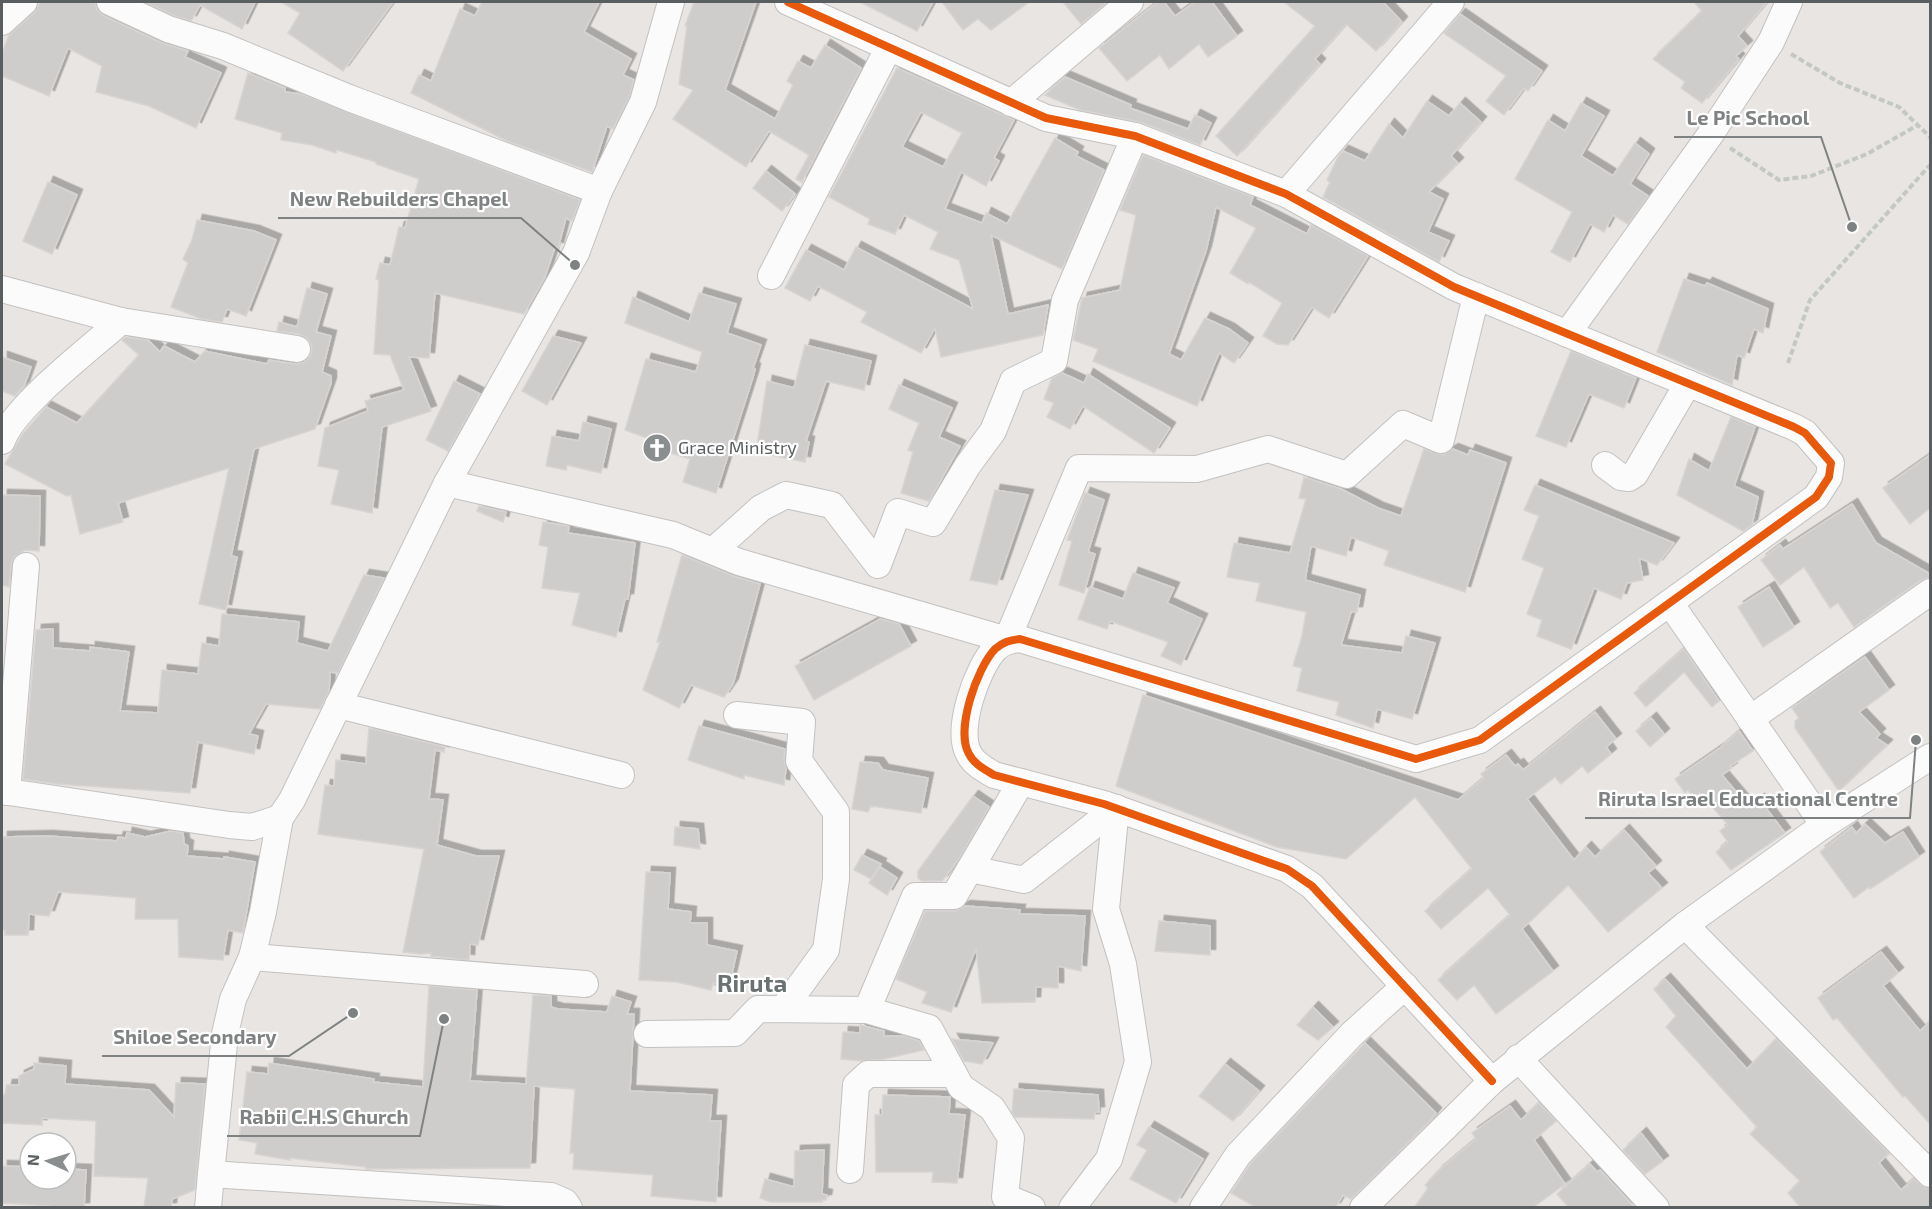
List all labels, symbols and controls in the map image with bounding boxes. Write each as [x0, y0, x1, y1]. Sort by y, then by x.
callout: Le Pic School [1674, 99, 1821, 137]
text: Le Pic School [1687, 105, 1810, 129]
callout: New Rebuilders Chapel [278, 180, 521, 218]
text: New Rebuilders Chapel [290, 186, 509, 210]
church icon: Grace Ministry [641, 432, 673, 464]
place label: Grace Ministry [678, 436, 797, 458]
callout: Riruta Israel Educational Centre [1585, 780, 1910, 818]
text: Riruta Israel Educational Centre [1598, 786, 1898, 810]
district label: Riruta [717, 968, 787, 997]
callout: Shiloe Secondary [102, 1018, 289, 1056]
text: Shiloe Secondary [113, 1024, 277, 1049]
callout: Rabii C.H.S Church [227, 1098, 420, 1136]
text: Rabii C.H.S Church [239, 1104, 409, 1128]
north arrow [18, 1131, 78, 1191]
text: N [23, 1153, 42, 1166]

